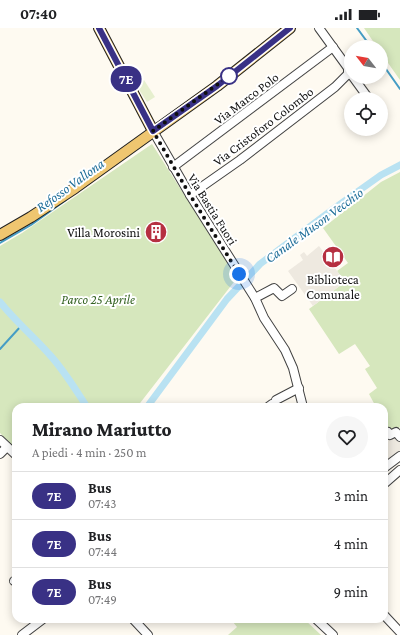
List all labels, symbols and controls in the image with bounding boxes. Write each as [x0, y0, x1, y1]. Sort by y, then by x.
text: 07:40 [20, 6, 57, 22]
north arrow [344, 40, 388, 84]
map controls [344, 40, 388, 136]
line badge: 7E [108, 66, 144, 92]
unlabelled marker [220, 67, 238, 85]
street label: Via Marco Polo [211, 69, 282, 128]
text: 7E [119, 71, 133, 87]
street label: Via Cristoforo Colombo [210, 84, 316, 169]
button: locate [344, 92, 388, 136]
water label: Refosso Vallona [33, 155, 107, 215]
street label: Via Bastia Fuori [185, 171, 241, 248]
water label: Canale Muson Vecchio [262, 184, 366, 266]
building icon: Villa Morosini [143, 219, 169, 245]
place label: Villa Morosini [67, 225, 141, 240]
library icon: Biblioteca Comunale [320, 244, 346, 270]
your location [229, 264, 249, 284]
place label: Biblioteca Comunale [306, 272, 360, 302]
park label: Parco 25 Aprile [61, 292, 135, 307]
button: heart [326, 416, 368, 458]
text: Mirano Mariutto [32, 419, 172, 440]
text: A piedi · 4 min · 250 m [32, 445, 146, 460]
text: Bus [88, 480, 111, 496]
text: 7E [47, 488, 61, 504]
text: 3 min [334, 488, 368, 504]
text: 07:43 [88, 496, 117, 511]
text: Bus [88, 528, 111, 544]
text: 7E [47, 536, 61, 552]
text: 4 min [333, 536, 368, 552]
text: 07:44 [88, 544, 117, 559]
text: Bus [88, 576, 111, 592]
text: 7E [47, 584, 61, 600]
text: 9 min [334, 584, 368, 600]
text: 07:49 [88, 592, 117, 607]

